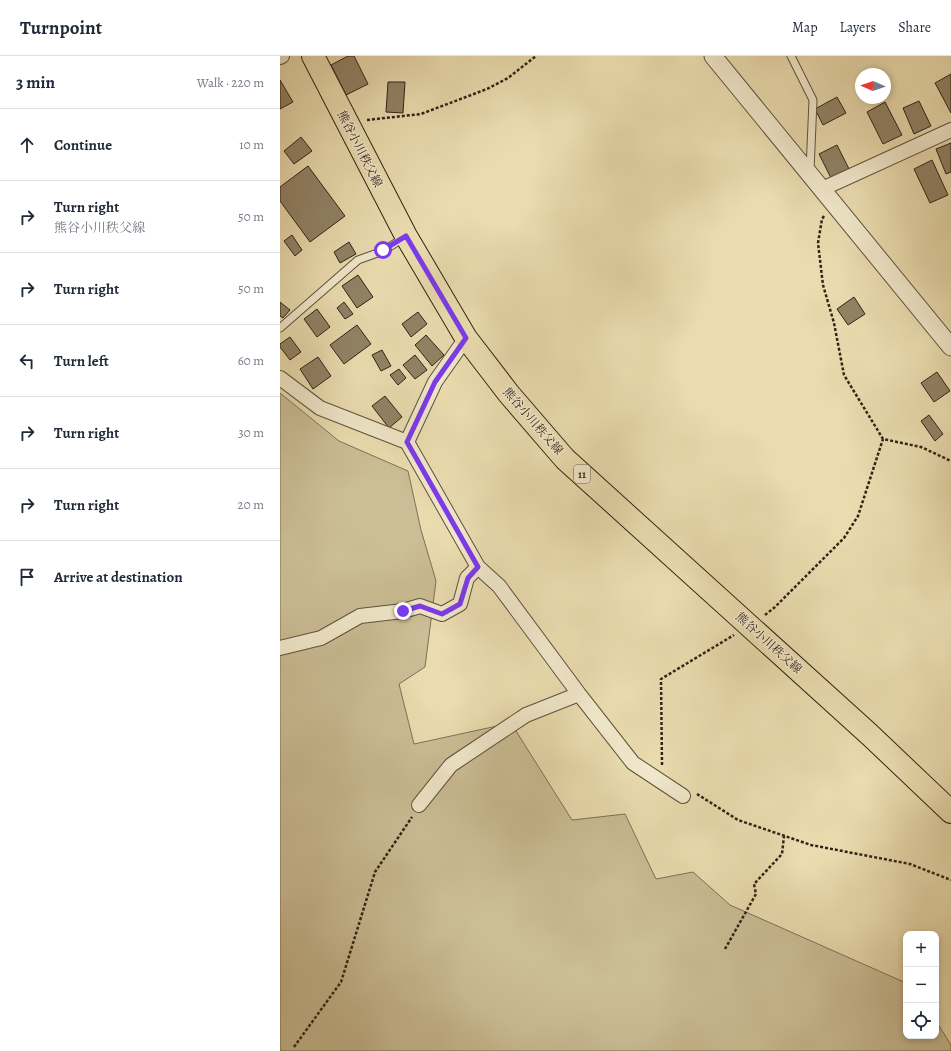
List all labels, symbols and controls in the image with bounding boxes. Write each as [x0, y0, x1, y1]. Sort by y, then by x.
text: Turnpoint [20, 15, 102, 41]
text: Map [792, 18, 818, 37]
text: Layers [840, 18, 876, 37]
text: Share [898, 18, 931, 37]
north arrow [855, 68, 891, 104]
text: 3 min [16, 71, 55, 94]
text: Walk · 220 m [197, 74, 264, 91]
street label: 熊谷小川秩父線 [334, 108, 386, 190]
icon: ahead [16, 134, 38, 156]
text: Continue [54, 135, 112, 155]
text: 10 m [239, 136, 264, 153]
text: Turn right [54, 197, 119, 217]
icon: right [16, 206, 38, 228]
text: 50 m [238, 208, 264, 225]
text: 熊谷小川秩父線 [54, 219, 145, 236]
route start [374, 241, 392, 259]
icon: right [16, 278, 38, 300]
text: Turn right [54, 279, 119, 299]
text: 50 m [238, 280, 264, 297]
icon: left [16, 350, 38, 372]
text: Turn left [54, 351, 109, 371]
text: 60 m [238, 352, 264, 369]
street label: 熊谷小川秩父線 [499, 384, 567, 458]
icon: right [16, 422, 38, 444]
text: Turn right [54, 423, 119, 443]
text: 30 m [238, 424, 264, 441]
road number: 11 [574, 465, 590, 483]
icon: right [16, 494, 38, 516]
text: Turn right [54, 495, 119, 515]
text: 20 m [238, 496, 264, 513]
icon: arrive [16, 566, 38, 588]
text: Arrive at destination [54, 567, 183, 587]
route end [394, 602, 412, 620]
street label: 熊谷小川秩父線 [732, 609, 806, 677]
map controls [903, 931, 939, 1039]
button: + [903, 931, 939, 967]
button: − [903, 967, 939, 1003]
button: locate [903, 1003, 939, 1039]

